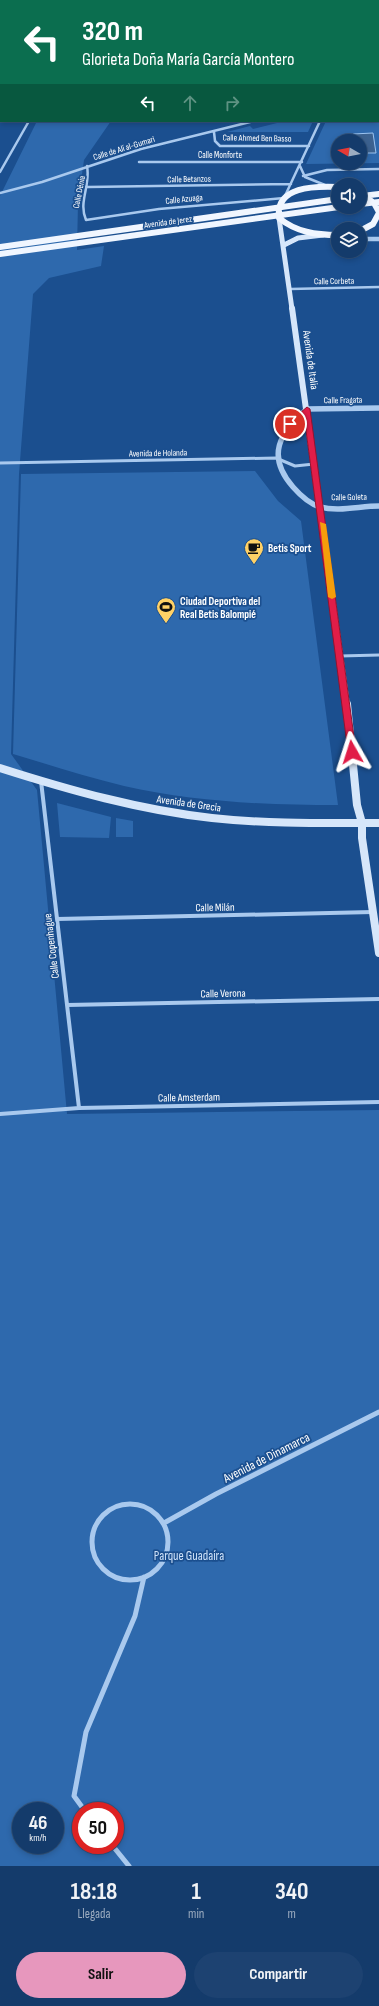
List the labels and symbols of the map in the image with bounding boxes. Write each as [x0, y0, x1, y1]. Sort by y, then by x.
street label: Calle Ahmed Ben Basso [222, 132, 292, 145]
street label: Calle de Alí al-Gumari [92, 134, 157, 163]
north arrow [331, 134, 367, 170]
street label: Calle Monforte [198, 150, 242, 161]
street label: Calle Betanzos [167, 174, 211, 185]
street label: Calle Dénia [71, 175, 88, 209]
street label: Calle Azuaga [165, 192, 203, 207]
street label: Avenida de Jerez [142, 214, 194, 231]
street label: Calle Corbeta [314, 276, 354, 287]
street label: Avenida de Italia [300, 329, 321, 390]
street label: Calle Fragata [324, 395, 362, 406]
pin [273, 407, 307, 441]
street label: Avenida de Holanda [128, 447, 187, 460]
street label: Calle Goleta [331, 492, 367, 503]
cafe icon: Betis Sport [243, 537, 265, 565]
place label: Betis Sport [268, 542, 312, 555]
place label: Ciudad Deportiva del Real Betis Balompié [180, 595, 260, 621]
sports icon: Ciudad Deportiva del Real Betis Balompié [155, 596, 177, 624]
position arrow [331, 731, 373, 773]
street label: Avenida de Grecia [155, 792, 222, 814]
street label: Calle Milán [195, 901, 235, 914]
street label: Calle Copenhague [41, 913, 62, 979]
street label: Calle Verona [200, 987, 246, 1000]
street label: Calle Amsterdam [158, 1090, 220, 1105]
street label: Avenida de Dinamarca [220, 1429, 312, 1487]
park label: Parque Guadaíra [154, 1548, 224, 1564]
speed limit sign: 50 [72, 1802, 124, 1854]

